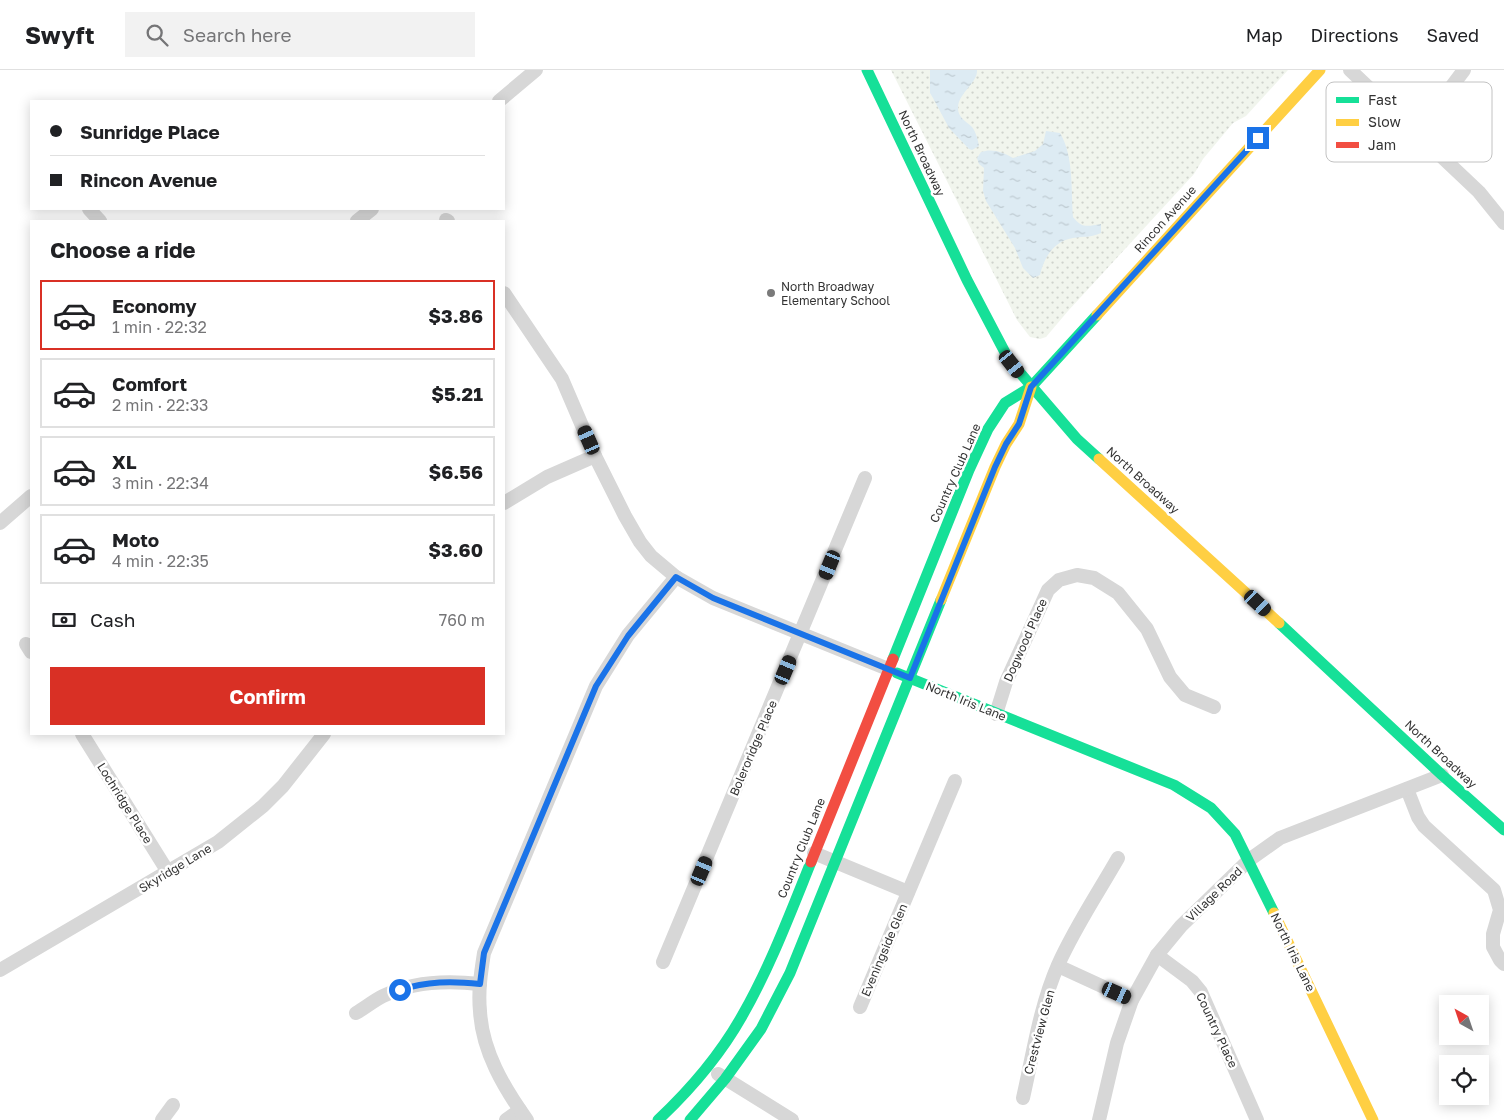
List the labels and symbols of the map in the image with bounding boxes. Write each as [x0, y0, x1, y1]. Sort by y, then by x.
legend [1326, 82, 1492, 162]
text: Fast [1368, 91, 1397, 108]
street label: North Broadway [896, 108, 949, 199]
text: Slow [1368, 113, 1401, 130]
route end [1247, 127, 1269, 149]
text: Jam [1368, 136, 1396, 153]
street label: Rincon Avenue [1131, 182, 1199, 256]
place label: North Broadway Elementary School [781, 279, 890, 308]
marker: North Broadway Elementary School [765, 287, 777, 299]
car [996, 348, 1027, 380]
street label: Country Club Lane [926, 421, 984, 525]
car [576, 423, 601, 457]
street label: North Broadway [1103, 443, 1183, 517]
car [817, 548, 842, 582]
car [1241, 587, 1274, 619]
street label: Dogwood Place [1000, 596, 1050, 684]
car [773, 653, 798, 687]
street label: North Iris Lane [924, 678, 1008, 724]
street label: Boleroridge Place [726, 698, 780, 798]
street label: North Broadway [1402, 717, 1480, 791]
street label: Lochridge Place [94, 760, 156, 846]
street label: Country Club Lane [774, 795, 828, 900]
street label: Skyridge Lane [136, 840, 214, 896]
car [689, 854, 714, 888]
street label: Village Road [1183, 863, 1245, 925]
street label: Eveningside Glen [858, 901, 910, 999]
street label: North Iris Lane [1268, 910, 1319, 994]
route start [389, 979, 411, 1001]
car [1100, 980, 1133, 1006]
street label: Crestview Glen [1020, 988, 1058, 1076]
street label: Country Place [1193, 990, 1241, 1070]
north arrow [1439, 995, 1489, 1045]

